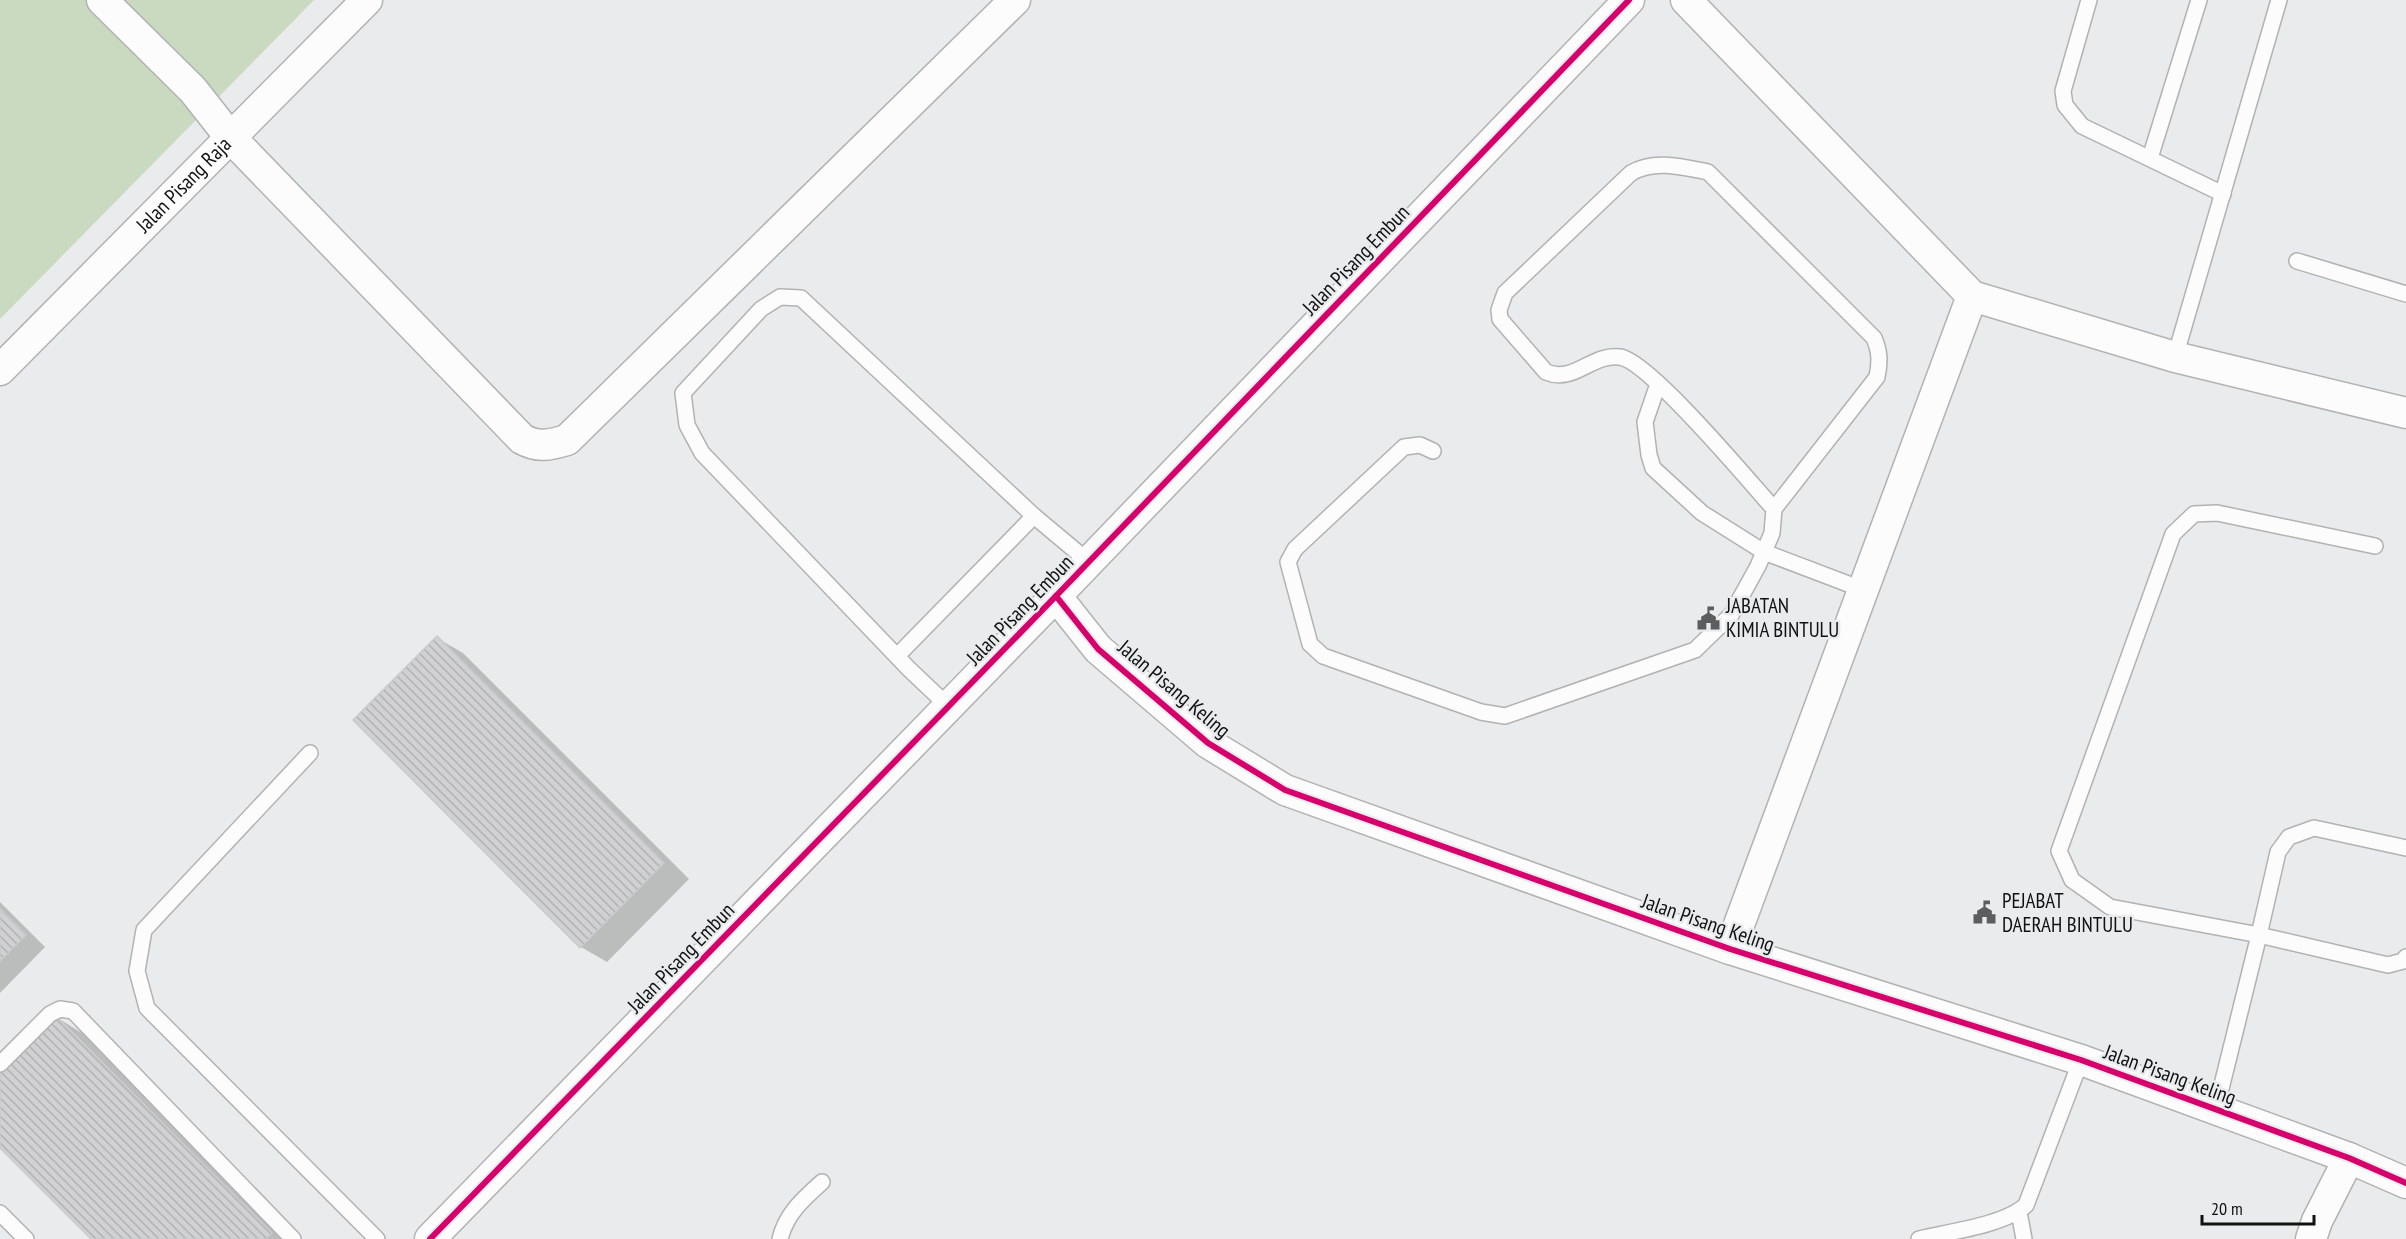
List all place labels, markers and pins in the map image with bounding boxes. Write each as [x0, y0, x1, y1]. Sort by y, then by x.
place label: JABATAN KIMIA BINTULU [1725, 592, 1839, 643]
public building icon: JABATAN KIMIA BINTULU [1695, 605, 1721, 631]
place label: PEJABAT DAERAH BINTULU [2002, 887, 2133, 938]
public building icon: PEJABAT DAERAH BINTULU [1971, 900, 1997, 926]

